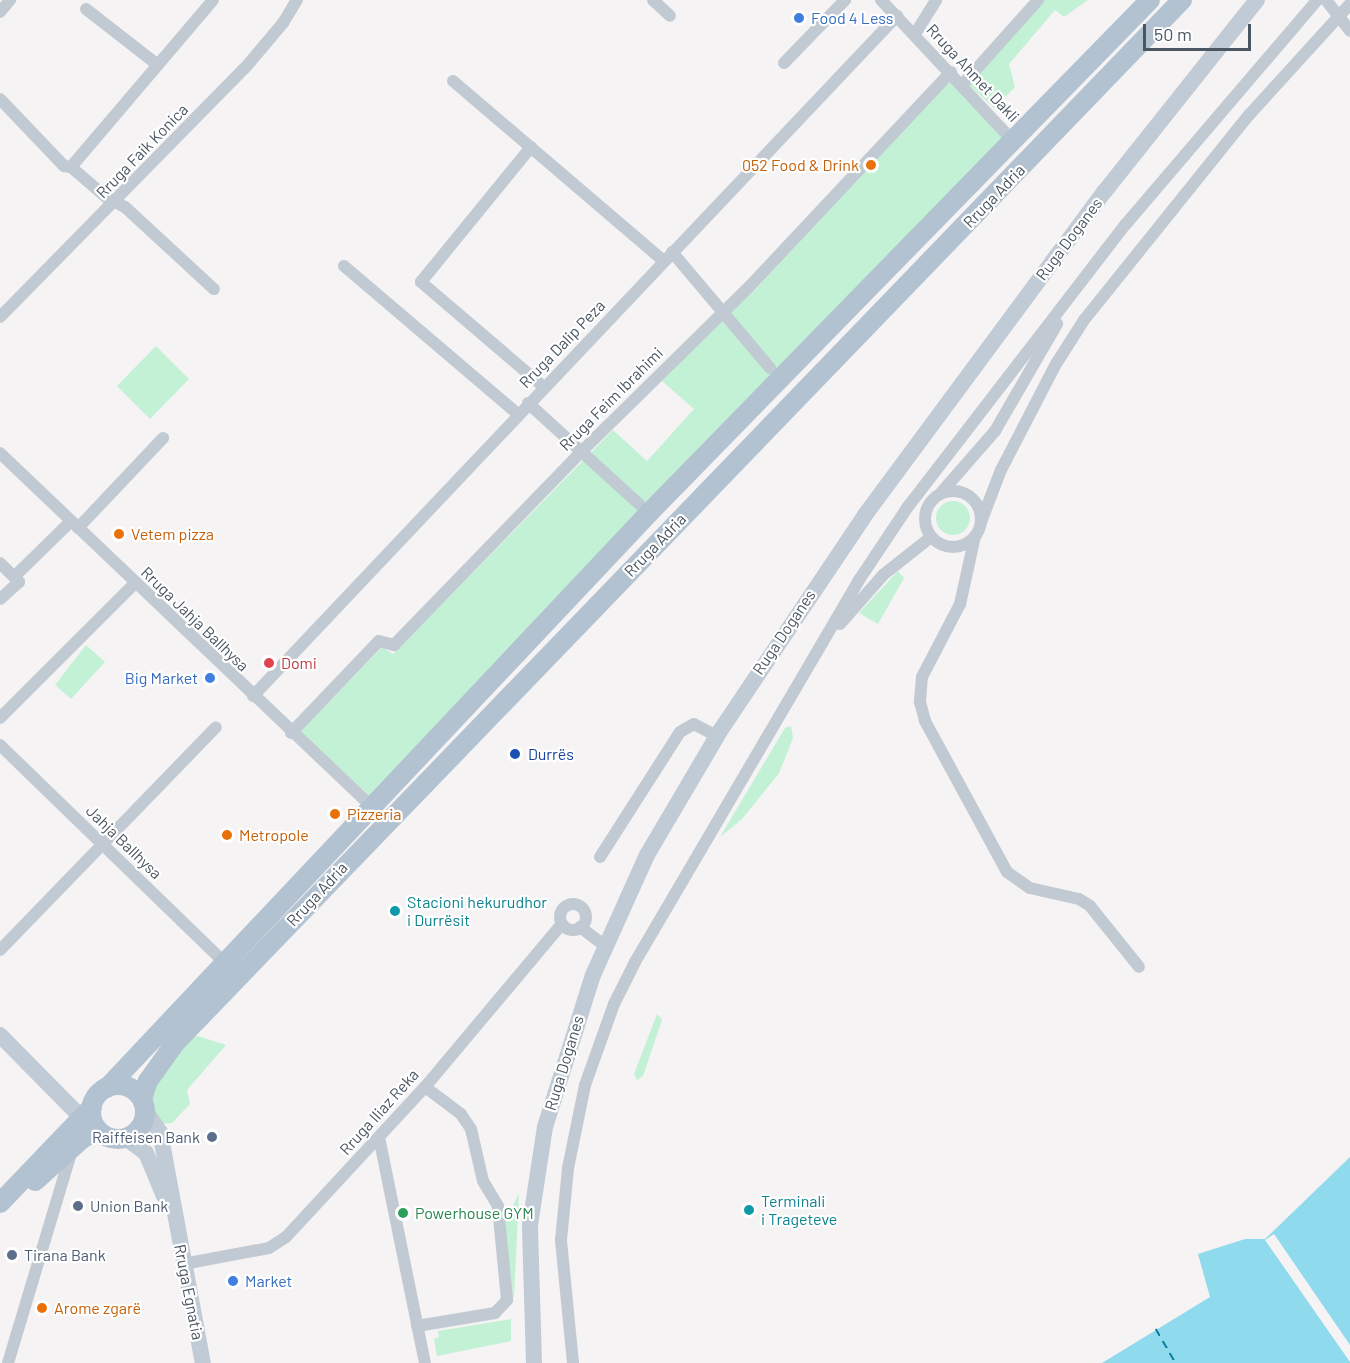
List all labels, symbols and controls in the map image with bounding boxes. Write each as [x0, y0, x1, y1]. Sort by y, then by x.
place label: Food 4 Less [811, 8, 893, 28]
marker: Food 4 Less [792, 11, 806, 25]
scale bar [1146, 12, 1254, 50]
street label: Rruga Ahmet Dakli [923, 20, 1023, 126]
text: 50 m [1154, 23, 1192, 45]
street label: Rruga Faik Konica [92, 100, 192, 202]
place label: 052 Food & Drink [742, 155, 859, 175]
marker: 052 Food & Drink [864, 158, 878, 172]
street label: Rruga Adria [959, 160, 1029, 232]
street label: Ruga Doganes [1032, 194, 1106, 284]
street label: Rruga Dalip Peza [515, 296, 609, 392]
street label: Rruga Feim Ibrahimi [555, 343, 667, 455]
street label: Rruga Adria [620, 509, 690, 581]
place label: Vetem pizza [131, 524, 214, 544]
marker: Vetem pizza [112, 527, 126, 541]
street label: Rruga Jahja Ballhysa [137, 563, 253, 675]
street label: Ruga Doganes [749, 586, 819, 678]
place label: Domi [281, 653, 317, 673]
marker: Domi [262, 656, 276, 670]
place label: Big Market [125, 668, 198, 688]
marker: Big Market [203, 671, 217, 685]
place label: Durrës [528, 744, 574, 764]
marker: Durrës [506, 745, 524, 763]
street label: Jahja Ballhysa [82, 801, 166, 883]
place label: Pizzeria [347, 804, 401, 824]
marker: Pizzeria [328, 807, 342, 821]
place label: Metropole [239, 825, 309, 845]
marker: Metropole [220, 828, 234, 842]
street label: Rruga Adria [283, 858, 351, 930]
place label: Stacioni hekurudhor i Durrësit [407, 892, 547, 930]
marker: Stacioni hekurudhor i Durrësit [388, 904, 402, 918]
street label: Ruga Doganes [540, 1013, 588, 1113]
street label: Rruga Iliaz Reka [335, 1065, 423, 1159]
place label: Raiffeisen Bank [92, 1127, 200, 1147]
marker: Raiffeisen Bank [205, 1130, 219, 1144]
place label: Terminali i Trageteve [761, 1191, 837, 1229]
place label: Union Bank [90, 1196, 168, 1216]
marker: Union Bank [71, 1199, 85, 1213]
place label: Powerhouse GYM [415, 1203, 534, 1223]
marker: Terminali i Trageteve [742, 1203, 756, 1217]
marker: Powerhouse GYM [396, 1206, 410, 1220]
street label: Rruga Egnatia [170, 1242, 208, 1342]
place label: Tirana Bank [24, 1245, 106, 1265]
marker: Tirana Bank [5, 1248, 19, 1262]
place label: Market [245, 1271, 292, 1291]
marker: Market [226, 1274, 240, 1288]
place label: Arome zgarë [54, 1298, 141, 1318]
marker: Arome zgarë [35, 1301, 49, 1315]

